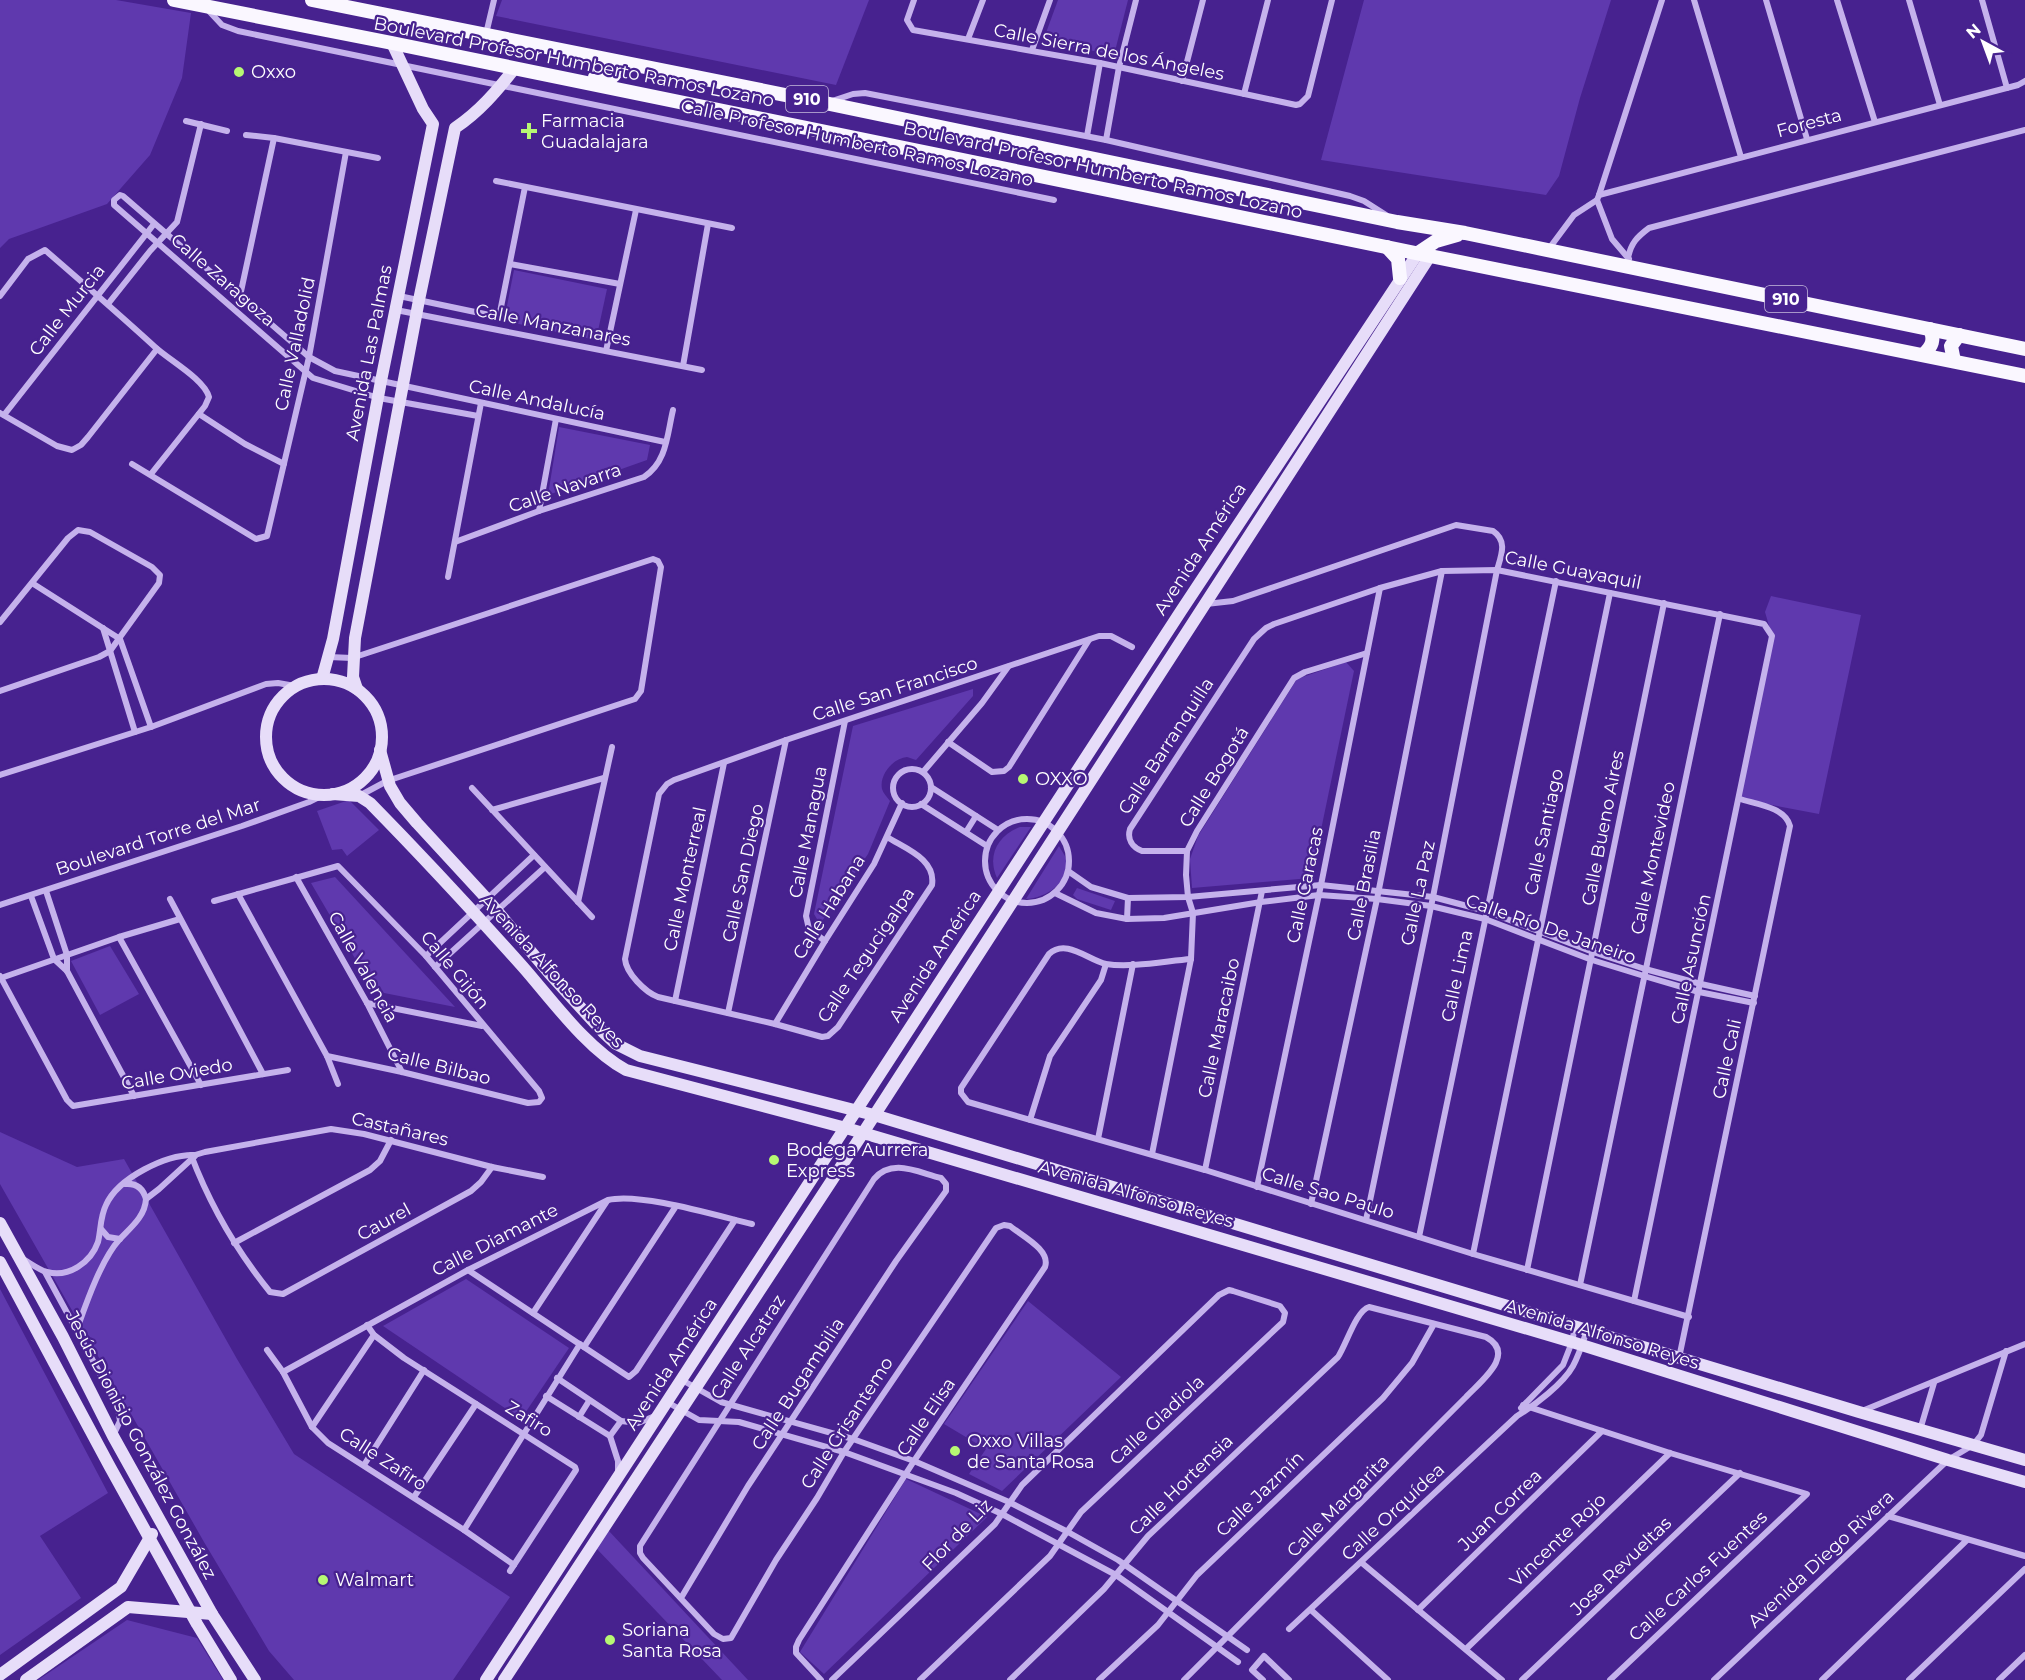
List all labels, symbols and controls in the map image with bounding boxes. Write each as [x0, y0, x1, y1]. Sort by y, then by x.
street label: Boulevard Profesor Humberto Ramos Lozano [372, 12, 776, 112]
north arrow [1953, 12, 2013, 72]
street label: Calle Sierra de los Ángeles [992, 19, 1226, 85]
text: N [1962, 20, 1985, 42]
place label: Oxxo [251, 61, 296, 83]
marker: Oxxo [232, 65, 246, 79]
road number: 910 [786, 86, 828, 112]
street label: Calle Profesor Humberto Ramos Lozano [679, 95, 1035, 191]
street label: Foresta [1774, 104, 1844, 142]
place label: Farmacia Guadalajara [541, 110, 649, 153]
street label: Boulevard Profesor Humberto Ramos Lozano [901, 117, 1305, 223]
marker: Farmacia Guadalajara [522, 124, 536, 138]
street label: Calle Zaragoza [166, 229, 280, 331]
street label: Calle Murcia [24, 260, 110, 360]
street label: Avenida Las Palmas [341, 263, 397, 443]
street label: Calle Valladolid [270, 275, 320, 413]
road number: 910 [1765, 286, 1807, 312]
street label: Calle Manzanares [473, 299, 633, 351]
street label: Calle Andalucía [467, 375, 607, 425]
street label: Calle Navarra [506, 458, 624, 518]
street label: Avenida América [1149, 479, 1251, 619]
street label: Calle Guayaquil [1503, 546, 1643, 594]
street label: Calle San Francisco [810, 652, 980, 726]
street label: Calle Barranquilla [1114, 674, 1218, 818]
street label: Calle Bogotá [1174, 723, 1254, 831]
street label: Calle Bueno Aires [1577, 748, 1629, 907]
street label: Calle Managua [784, 764, 832, 900]
street label: Calle Santiago [1520, 767, 1568, 897]
place label: OXXO [1035, 768, 1088, 790]
marker: OXXO [1016, 772, 1030, 786]
street label: Calle Montevideo [1626, 780, 1680, 936]
street label: Boulevard Torre del Mar [53, 793, 263, 881]
street label: Calle San Diego [718, 802, 768, 944]
street label: Calle Monterreal [659, 805, 711, 953]
street label: Calle Caracas [1282, 825, 1328, 945]
street label: Calle Brasilia [1342, 827, 1386, 943]
street label: Calle La Paz [1396, 838, 1440, 948]
street label: Calle Habana [788, 851, 870, 963]
street label: Calle Tegucigalpa [813, 883, 919, 1027]
street label: Avenida América [884, 886, 986, 1026]
street label: Avenida Alfonso Reyes [475, 890, 629, 1053]
street label: Calle Río De Janeiro [1463, 890, 1639, 968]
street label: Calle Asunción [1666, 892, 1716, 1026]
street label: Calle Valencia [323, 907, 403, 1027]
street label: Calle Gijón [416, 926, 494, 1014]
street label: Calle Lima [1437, 928, 1477, 1024]
street label: Calle Maracaibo [1193, 956, 1245, 1100]
street label: Calle Cali [1708, 1017, 1746, 1101]
street label: Calle Bilbao [385, 1043, 493, 1089]
street label: Calle Oviedo [120, 1053, 234, 1095]
street label: Castañares [349, 1107, 451, 1151]
place label: Bodega Aurrera Express [786, 1139, 928, 1182]
marker: Bodega Aurrera Express [767, 1153, 781, 1167]
street label: Avenida Alfonso Reyes [1036, 1156, 1236, 1232]
street label: Calle Sao Paulo [1259, 1162, 1397, 1224]
street label: Caurel [353, 1198, 415, 1246]
street label: Calle Diamante [428, 1199, 562, 1281]
street label: Calle Alcatraz [706, 1290, 790, 1404]
street label: Avenida América [620, 1294, 722, 1434]
street label: Avenida Alfonso Reyes [1502, 1294, 1702, 1374]
street label: Jesús Dionisio González González [60, 1306, 221, 1583]
street label: Calle Bugambilia [747, 1314, 849, 1454]
street label: Calle Crisantemo [796, 1353, 898, 1493]
street label: Calle Gladiola [1105, 1370, 1209, 1470]
street label: Calle Elisa [892, 1374, 960, 1460]
street label: Zafiro [501, 1396, 557, 1442]
street label: Calle Zafiro [335, 1423, 431, 1495]
place label: Oxxo Villas de Santa Rosa [967, 1430, 1095, 1473]
street label: Calle Hortensia [1124, 1430, 1238, 1540]
marker: Oxxo Villas de Santa Rosa [948, 1444, 962, 1458]
street label: Calle Jazmín [1212, 1447, 1308, 1541]
street label: Calle Margarita [1282, 1450, 1394, 1562]
street label: Calle Orquídea [1337, 1459, 1449, 1565]
street label: Juan Correa [1453, 1465, 1546, 1556]
street label: Avenida Diego Rivera [1743, 1486, 1899, 1632]
street label: Vincente Rojo [1505, 1489, 1611, 1591]
street label: Flor de Liz [917, 1494, 997, 1576]
street label: Calle Carlos Fuentes [1624, 1506, 1772, 1646]
street label: Jose Revueltas [1565, 1512, 1676, 1621]
place label: Walmart [335, 1569, 414, 1591]
marker: Walmart [316, 1573, 330, 1587]
place label: Soriana Santa Rosa [622, 1619, 722, 1662]
marker: Soriana Santa Rosa [603, 1633, 617, 1647]

